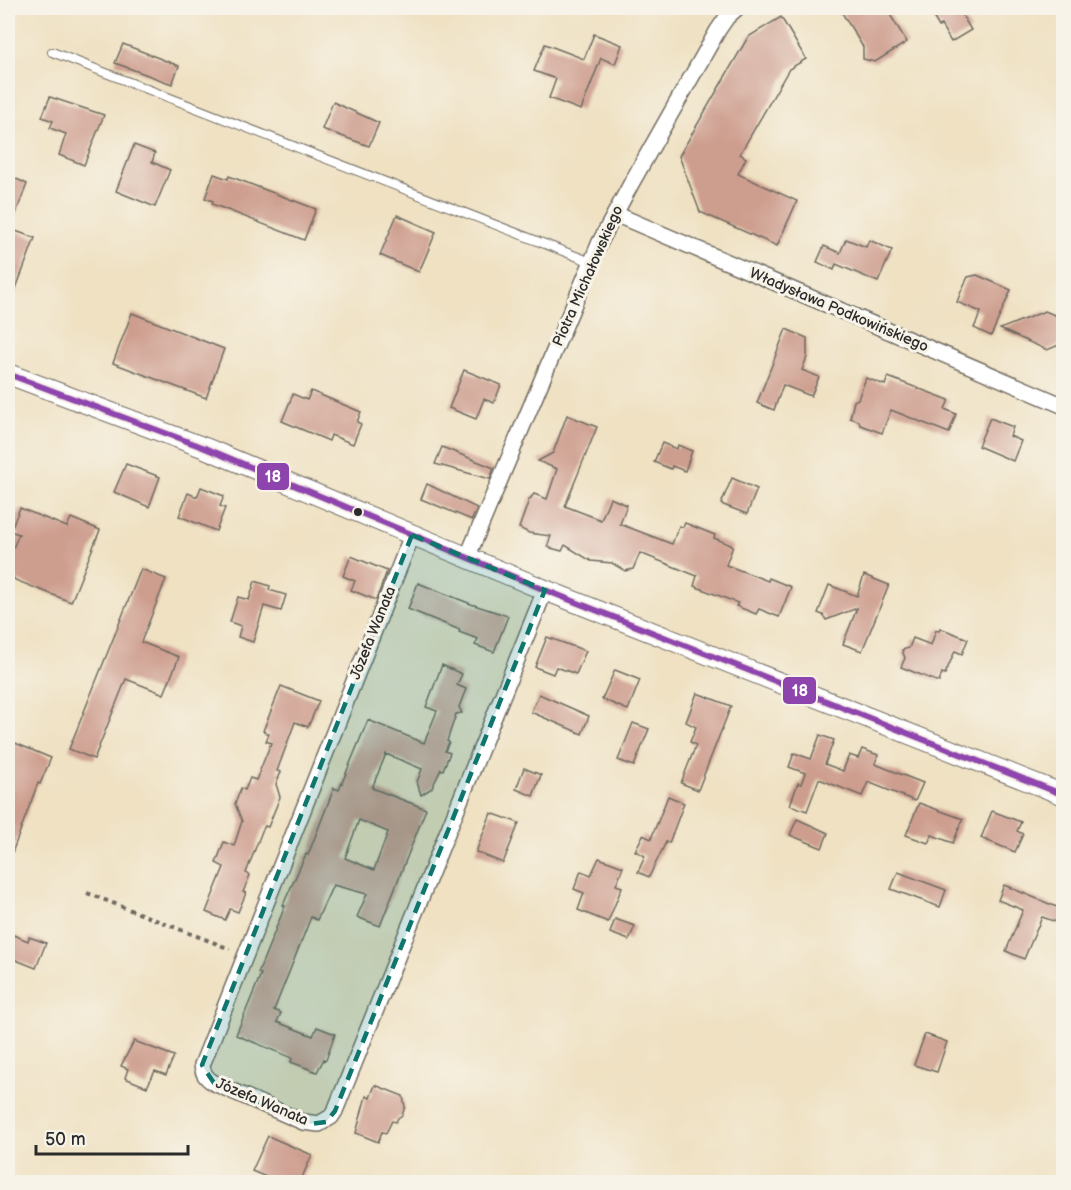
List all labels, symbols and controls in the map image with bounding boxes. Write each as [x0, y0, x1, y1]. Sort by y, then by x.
street label: Piotra Michałowskiego [548, 203, 628, 349]
street label: Władysława Podkowińskiego [747, 264, 931, 356]
line badge: 18 [256, 462, 290, 491]
text: 18 [265, 468, 281, 487]
unlabelled marker [352, 506, 364, 518]
street label: Józefa Wanata [346, 584, 400, 682]
line badge: 18 [782, 676, 817, 705]
text: 18 [792, 682, 808, 701]
street label: Józefa Wanata [213, 1074, 311, 1130]
scale bar [36, 1118, 188, 1156]
text: 50 m [45, 1129, 86, 1150]

